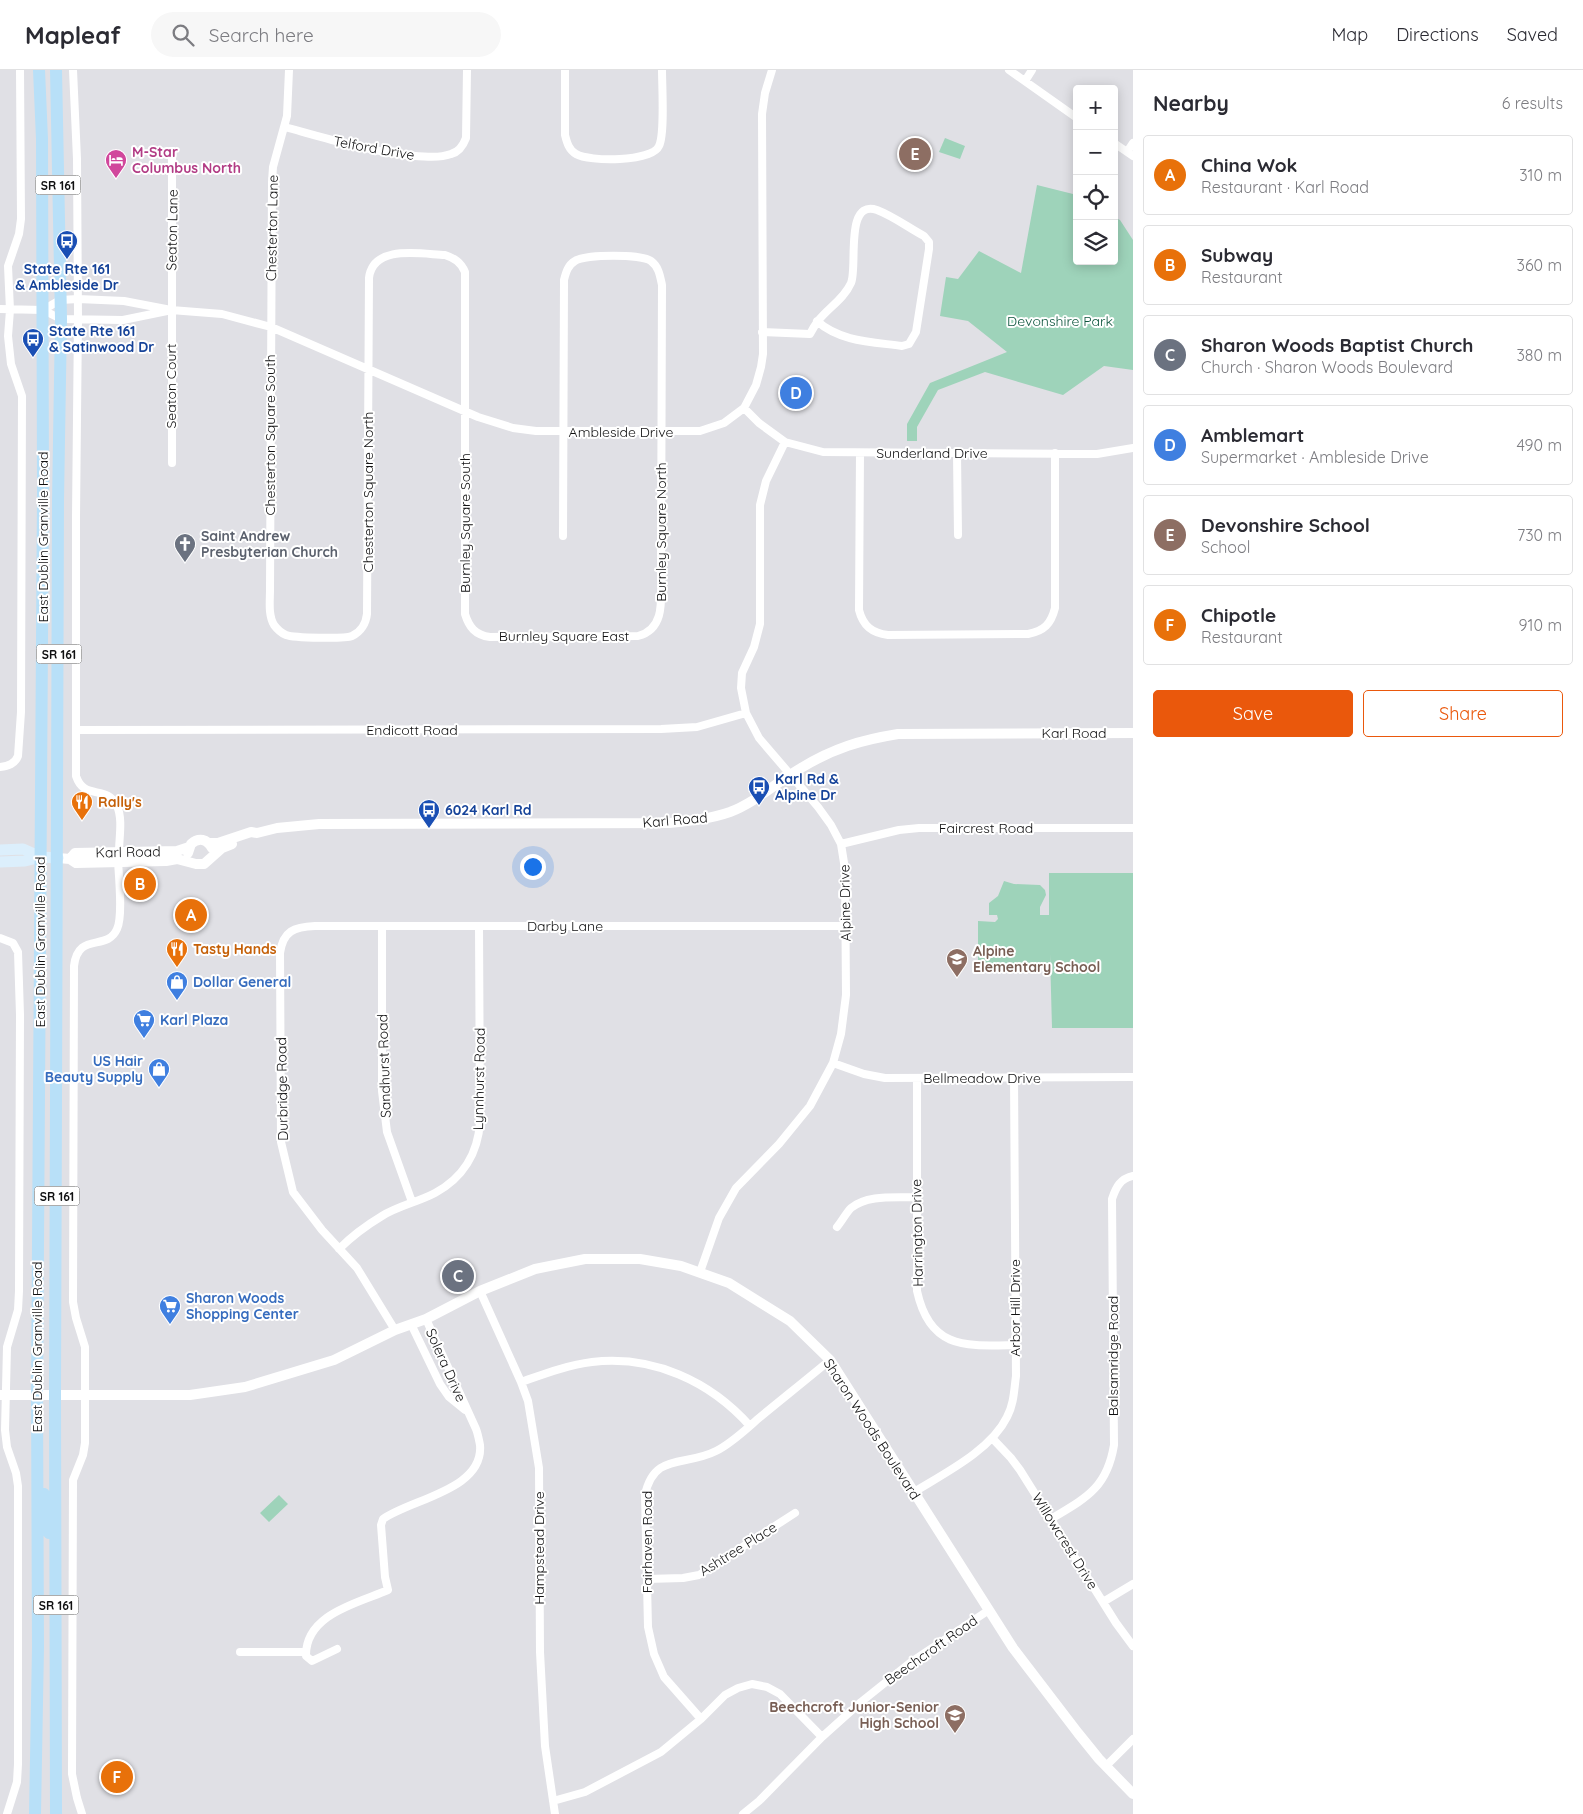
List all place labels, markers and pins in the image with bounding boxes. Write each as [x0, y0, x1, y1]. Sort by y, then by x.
pin: E [899, 135, 931, 173]
place label: M-Star Columbus North [132, 143, 241, 177]
hotel icon: M-Star Columbus North [104, 148, 128, 179]
bus stop icon: State Rte 161 & Ambleside Dr [55, 229, 79, 260]
place label: State Rte 161 & Ambleside Dr [15, 260, 119, 294]
place label: State Rte 161 & Satinwood Dr [49, 322, 154, 356]
bus stop icon: State Rte 161 & Satinwood Dr [21, 327, 45, 358]
pin: D [780, 374, 812, 412]
place label: Saint Andrew Presbyterian Church [201, 527, 338, 561]
church icon: Saint Andrew Presbyterian Church [173, 532, 197, 563]
place label: Karl Rd & Alpine Dr [775, 770, 839, 804]
bus stop icon: Karl Rd & Alpine Dr [747, 775, 771, 806]
restaurant icon: Rally's [70, 790, 94, 821]
place label: Rally's [98, 793, 142, 811]
bus stop icon: 6024 Karl Rd [417, 798, 441, 829]
place label: 6024 Karl Rd [445, 801, 532, 819]
pin: B [124, 865, 156, 903]
pin: A [175, 896, 207, 934]
restaurant icon: Tasty Hands [165, 937, 189, 968]
place label: Tasty Hands [193, 940, 277, 958]
place label: Alpine Elementary School [973, 942, 1100, 976]
school or university icon: Alpine Elementary School [945, 947, 969, 978]
shop icon: Dollar General [165, 970, 189, 1001]
place label: Dollar General [193, 973, 291, 991]
supermarket icon: Karl Plaza [132, 1008, 156, 1039]
place label: Karl Plaza [160, 1011, 228, 1029]
place label: US Hair Beauty Supply [45, 1052, 143, 1086]
shop icon: US Hair Beauty Supply [147, 1057, 171, 1088]
pin: C [442, 1257, 474, 1295]
place label: Sharon Woods Shopping Center [186, 1289, 299, 1323]
supermarket icon: Sharon Woods Shopping Center [158, 1294, 182, 1325]
place label: Beechcroft Junior-Senior High School [769, 1698, 939, 1732]
school or university icon: Beechcroft Junior-Senior High School [943, 1703, 967, 1734]
pin: F [101, 1758, 133, 1796]

